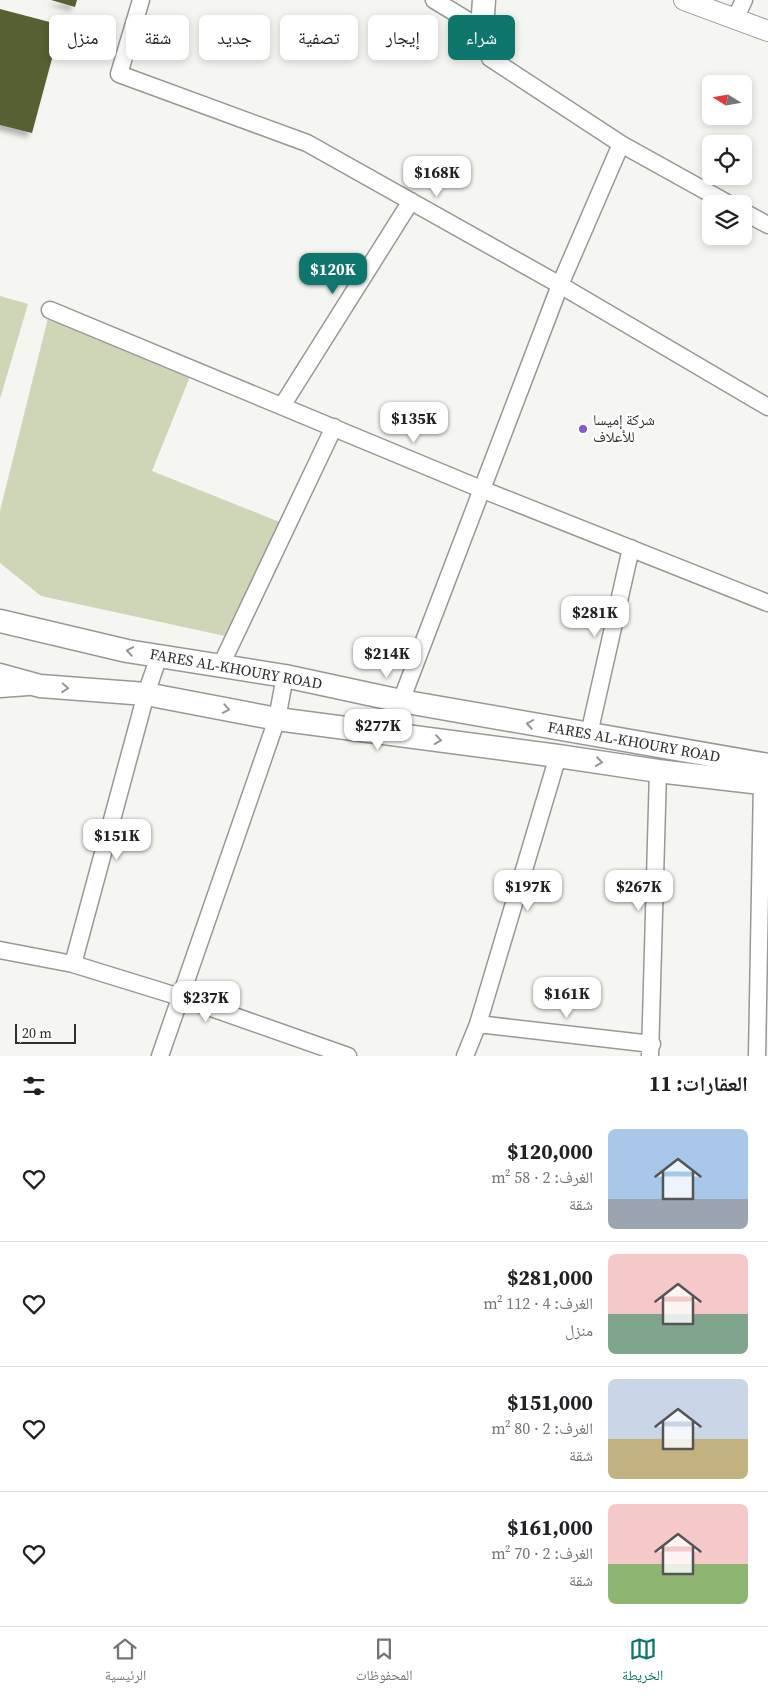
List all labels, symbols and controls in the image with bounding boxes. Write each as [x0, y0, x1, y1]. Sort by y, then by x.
chip: منزل [49, 15, 116, 60]
chip: شقة [126, 15, 189, 60]
chip: جديد [199, 15, 270, 60]
chip: تصفية [280, 15, 358, 60]
chip: إيجار [368, 15, 438, 60]
chip: شراء [448, 15, 515, 60]
north arrow [702, 75, 752, 125]
map controls [702, 75, 752, 245]
button: locate [702, 135, 752, 185]
pin: $168K [402, 156, 472, 198]
text: $168K [414, 161, 460, 183]
button: layers [702, 195, 752, 245]
pin: $120K [298, 252, 368, 295]
text: $120K [310, 258, 356, 280]
pin: $135K [379, 402, 449, 444]
text: $135K [391, 407, 437, 429]
place label: شركة إميسا للأعلاف [593, 409, 655, 447]
marker: شركة إميسا للأعلاف [577, 423, 589, 435]
pin: $281K [560, 596, 630, 638]
text: $281K [572, 601, 618, 623]
pin: $214K [352, 636, 422, 679]
text: $214K [364, 642, 410, 664]
street label: FARES AL-KHOURY ROAD [148, 643, 324, 694]
one-way arrow [125, 647, 134, 657]
one-way arrow [61, 682, 69, 693]
one-way arrow [221, 703, 230, 714]
pin: $277K [343, 708, 413, 751]
text: $277K [355, 714, 401, 736]
street label: FARES AL-KHOURY ROAD [546, 716, 722, 767]
one-way arrow [526, 719, 535, 729]
one-way arrow [435, 734, 443, 745]
one-way arrow [596, 756, 604, 767]
pin: $151K [82, 818, 152, 861]
text: $151K [94, 824, 140, 846]
pin: $197K [493, 870, 563, 912]
pin: $267K [604, 870, 674, 912]
text: $197K [505, 875, 551, 897]
text: $267K [616, 875, 662, 897]
pin: $161K [532, 976, 602, 1019]
pin: $237K [171, 980, 241, 1023]
text: $161K [544, 982, 590, 1004]
text: $237K [183, 986, 229, 1008]
scale bar [15, 1021, 76, 1044]
text: 20 m [22, 1023, 52, 1043]
text: العقارات: 11 [649, 1069, 748, 1098]
icon: filters [20, 1072, 48, 1100]
text: $120,000 [507, 1137, 593, 1166]
icon: home [648, 1149, 708, 1209]
icon: heart [20, 1165, 48, 1193]
text: الغرف: 2 · 58 m² [491, 1166, 593, 1188]
text: شقة [569, 1193, 593, 1215]
text: $281,000 [507, 1263, 593, 1292]
icon: home [648, 1274, 708, 1334]
icon: heart [20, 1290, 48, 1318]
text: الغرف: 4 · 112 m² [483, 1292, 593, 1314]
text: منزل [565, 1319, 593, 1341]
text: $151,000 [507, 1388, 593, 1417]
icon: home [648, 1399, 708, 1459]
icon: heart [20, 1415, 48, 1443]
text: الغرف: 2 · 80 m² [491, 1417, 593, 1439]
text: شقة [569, 1444, 593, 1466]
text: $161,000 [507, 1513, 593, 1542]
icon: home [648, 1524, 708, 1584]
icon: heart [20, 1540, 48, 1568]
text: الغرف: 2 · 70 m² [491, 1542, 593, 1564]
text: شقة [569, 1569, 593, 1591]
tab: الرئيسية [105, 1635, 146, 1689]
tab: المحفوظات [356, 1635, 413, 1689]
tab: الخريطة [622, 1635, 663, 1689]

